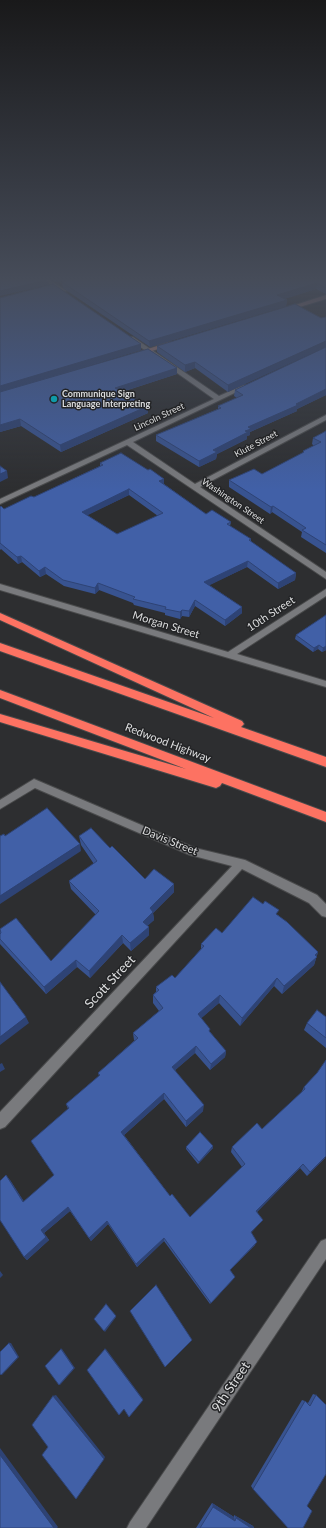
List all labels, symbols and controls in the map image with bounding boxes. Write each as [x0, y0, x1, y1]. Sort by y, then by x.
place label: Communique Sign Language Interpreting [62, 389, 150, 410]
marker: Communique Sign Language Interpreting [49, 394, 59, 404]
street label: Lincoln Street [132, 401, 186, 433]
street label: Klute Street [233, 428, 279, 460]
street label: Washington Street [200, 476, 266, 526]
street label: 10th Street [245, 594, 297, 634]
street label: Morgan Street [131, 609, 201, 641]
street label: Redwood Highway [123, 721, 213, 765]
street label: Davis Street [140, 824, 200, 858]
street label: Scott Street [82, 952, 138, 1012]
street label: 9th Street [209, 1359, 253, 1415]

